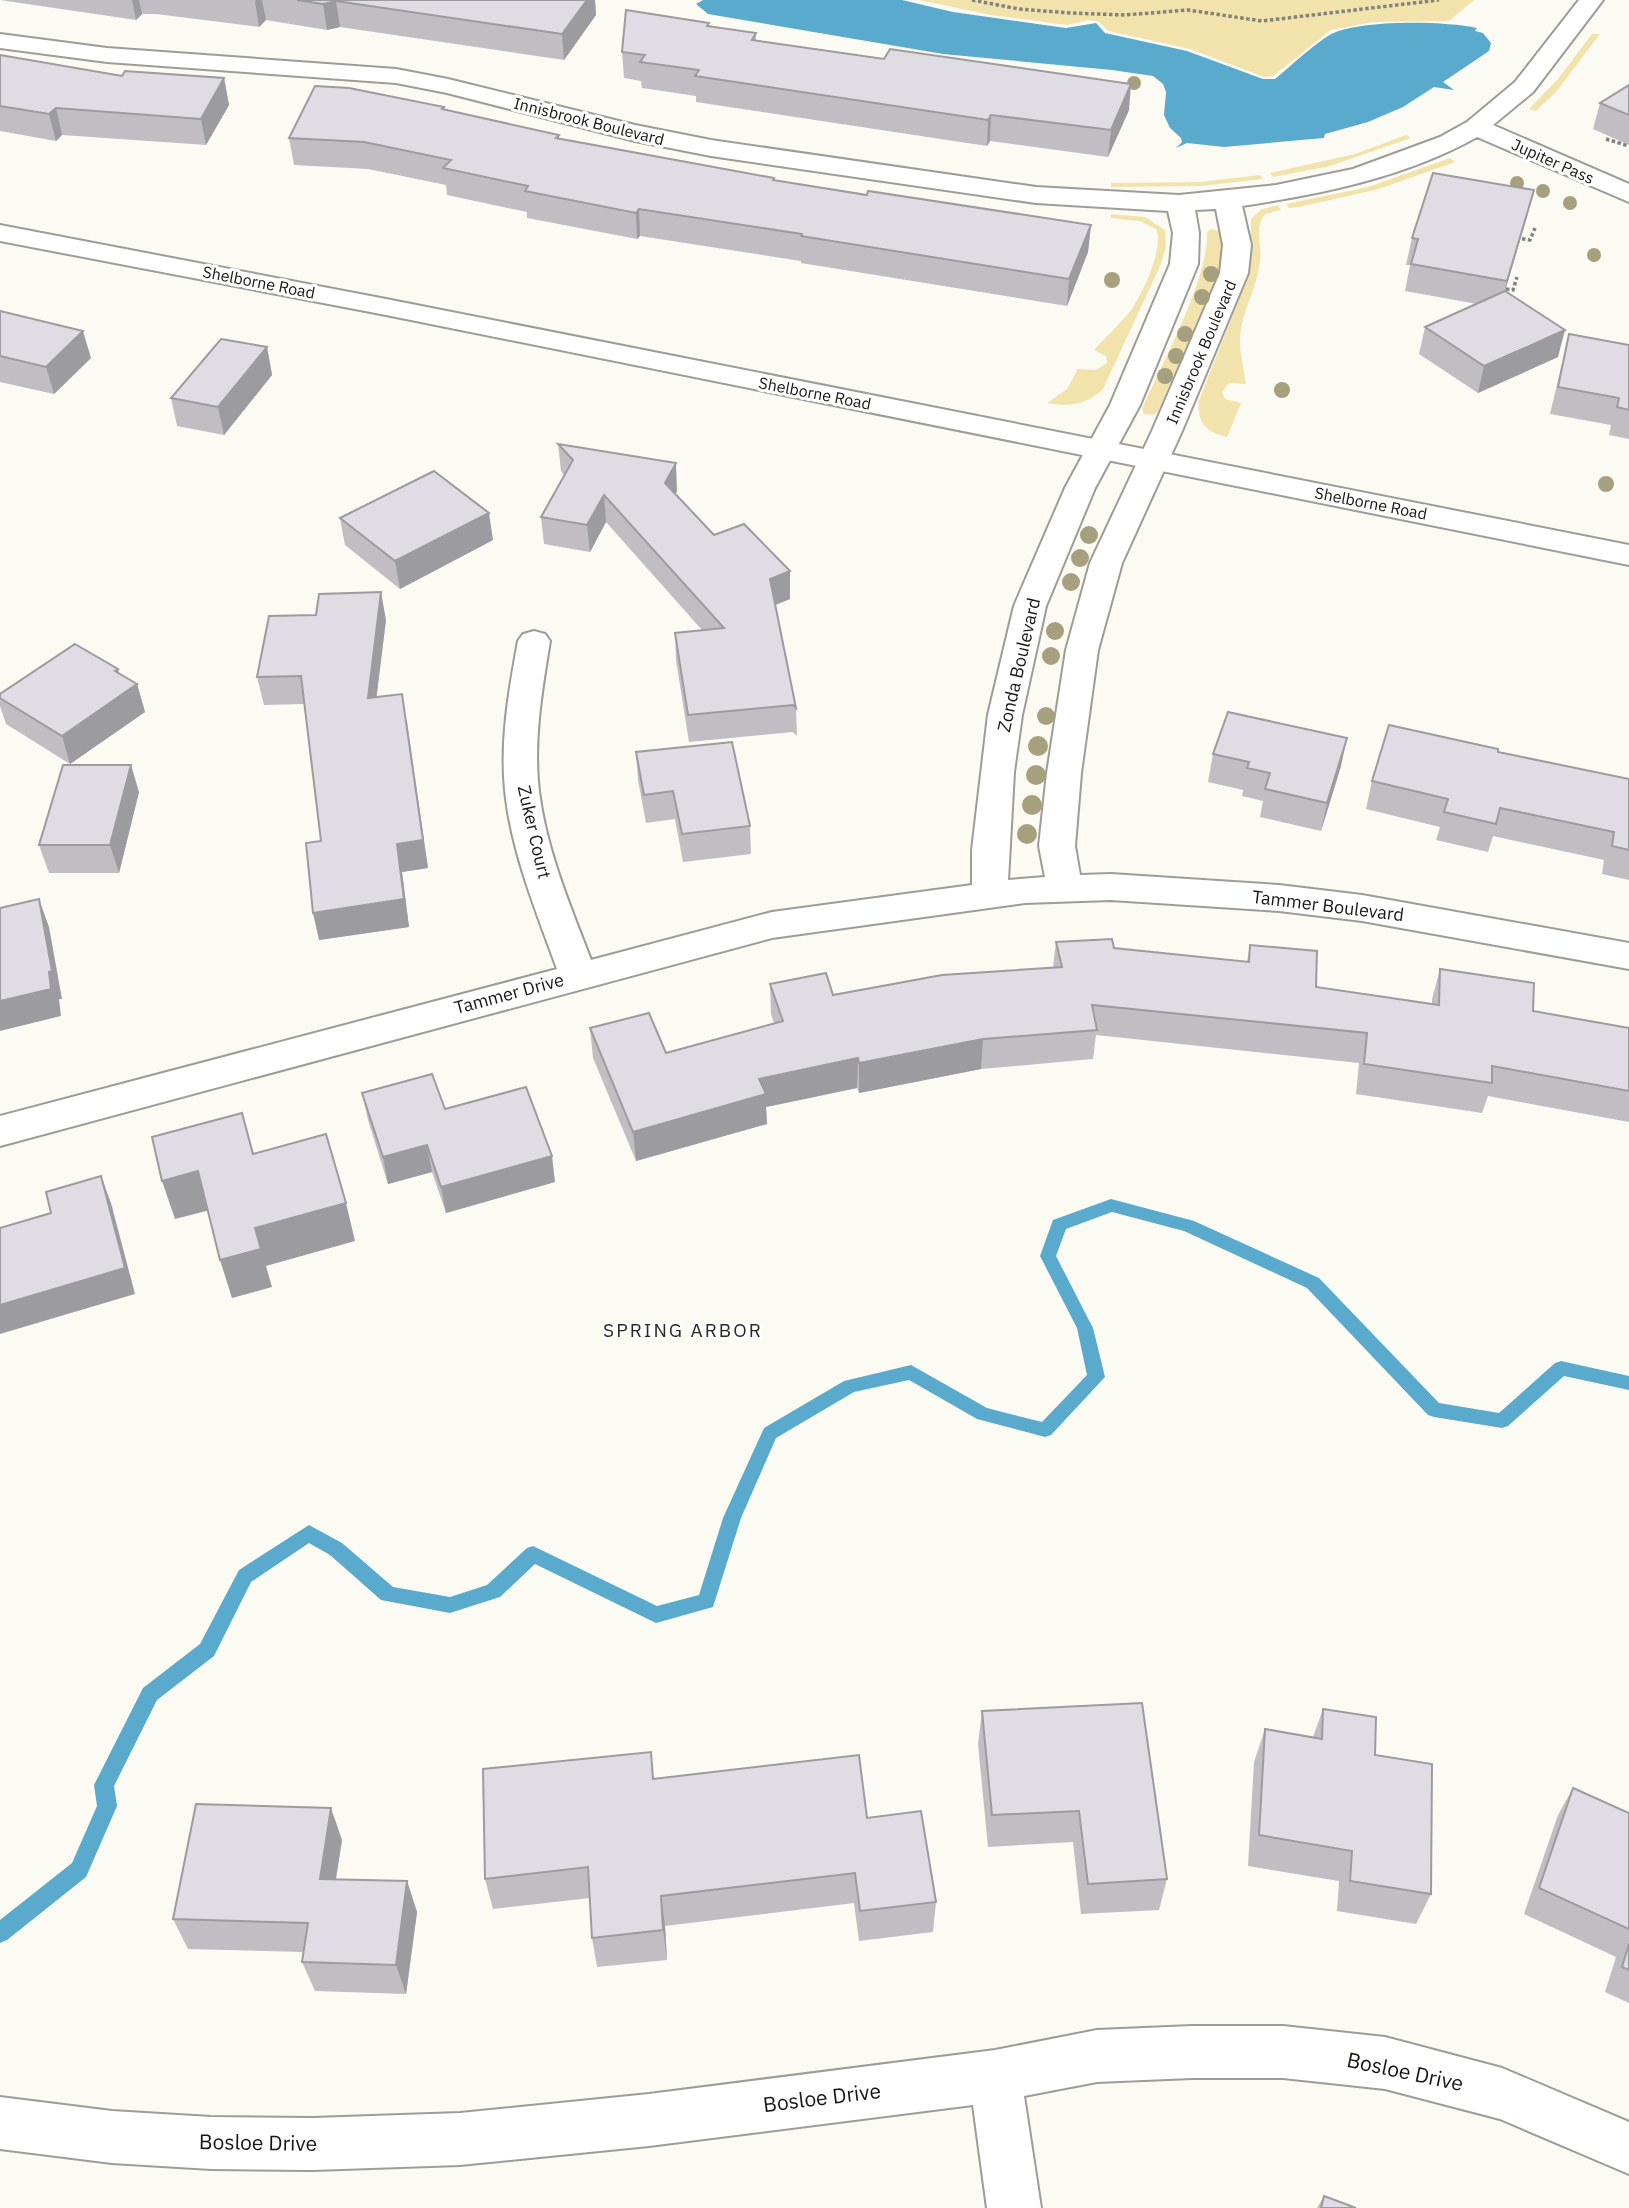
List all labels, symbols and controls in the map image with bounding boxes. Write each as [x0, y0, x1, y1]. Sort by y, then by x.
street label: Innisbrook Boulevard [512, 93, 666, 149]
street label: Jupiter Pass [1509, 134, 1597, 188]
street label: Shelborne Road [201, 261, 317, 303]
street label: Innisbrook Boulevard [1162, 277, 1240, 427]
street label: Shelborne Road [757, 372, 873, 414]
street label: Shelborne Road [1313, 482, 1429, 524]
street label: Zonda Boulevard [992, 596, 1045, 734]
street label: Zuker Court [513, 783, 556, 881]
street label: Tammer Boulevard [1251, 885, 1405, 926]
street label: Tammer Drive [452, 968, 566, 1019]
district label: SPRING ARBOR [603, 1318, 763, 1342]
street label: Bosloe Drive [1344, 2045, 1466, 2097]
street label: Bosloe Drive [761, 2076, 882, 2118]
street label: Bosloe Drive [199, 2127, 317, 2157]

